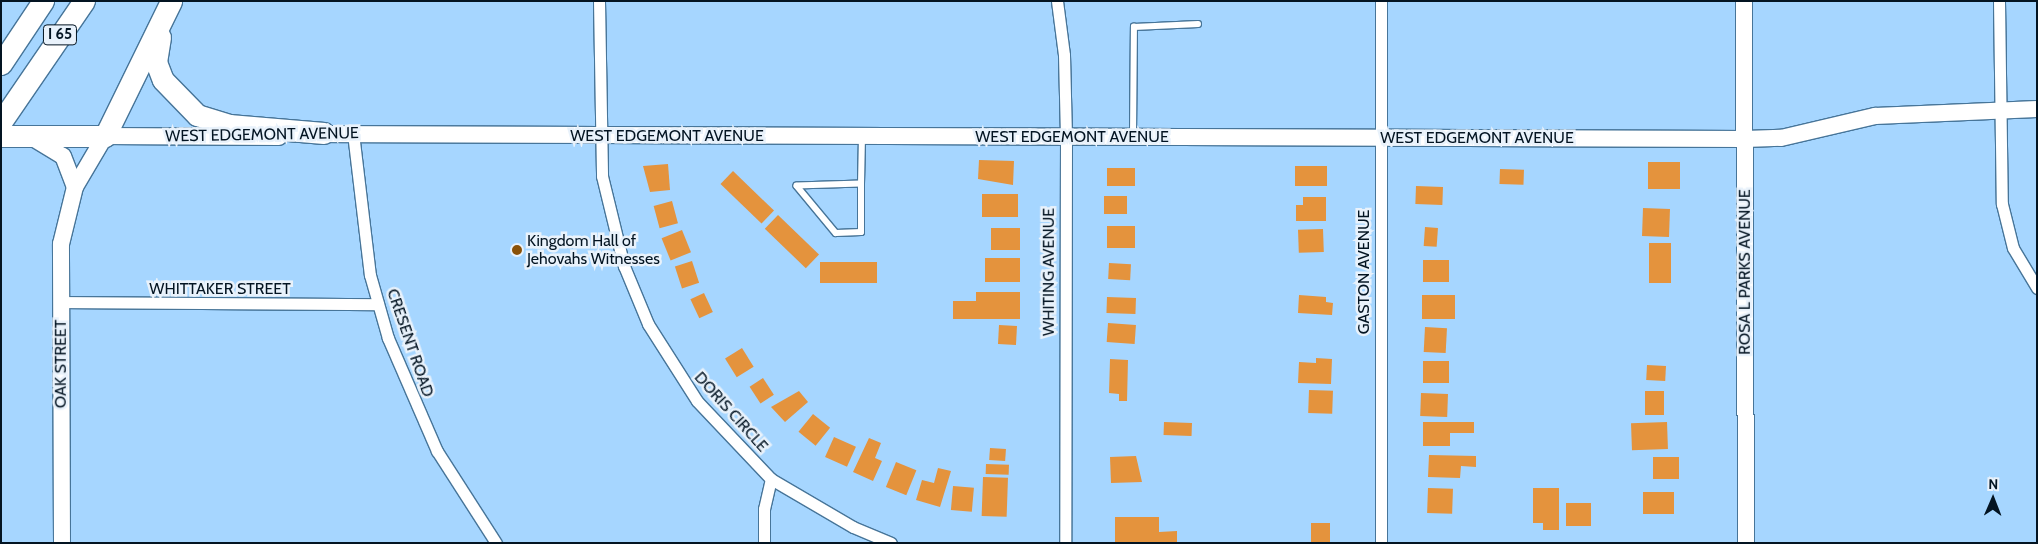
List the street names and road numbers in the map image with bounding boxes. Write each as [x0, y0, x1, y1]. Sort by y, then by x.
road number: I 65 [42, 22, 78, 48]
street label: WEST EDGEMONT AVENUE [165, 124, 359, 146]
street label: WEST EDGEMONT AVENUE [570, 126, 764, 146]
street label: WEST EDGEMONT AVENUE [975, 127, 1169, 147]
street label: WEST EDGEMONT AVENUE [1380, 128, 1574, 148]
street label: ROSA L PARKS AVENUE [1735, 189, 1755, 355]
street label: WHITING AVENUE [1039, 208, 1059, 336]
street label: GASTON AVENUE [1354, 210, 1374, 334]
street label: WHITTAKER STREET [149, 279, 291, 299]
street label: CRESENT ROAD [382, 286, 438, 400]
street label: OAK STREET [51, 320, 71, 408]
street label: DORIS CIRCLE [690, 368, 772, 456]

